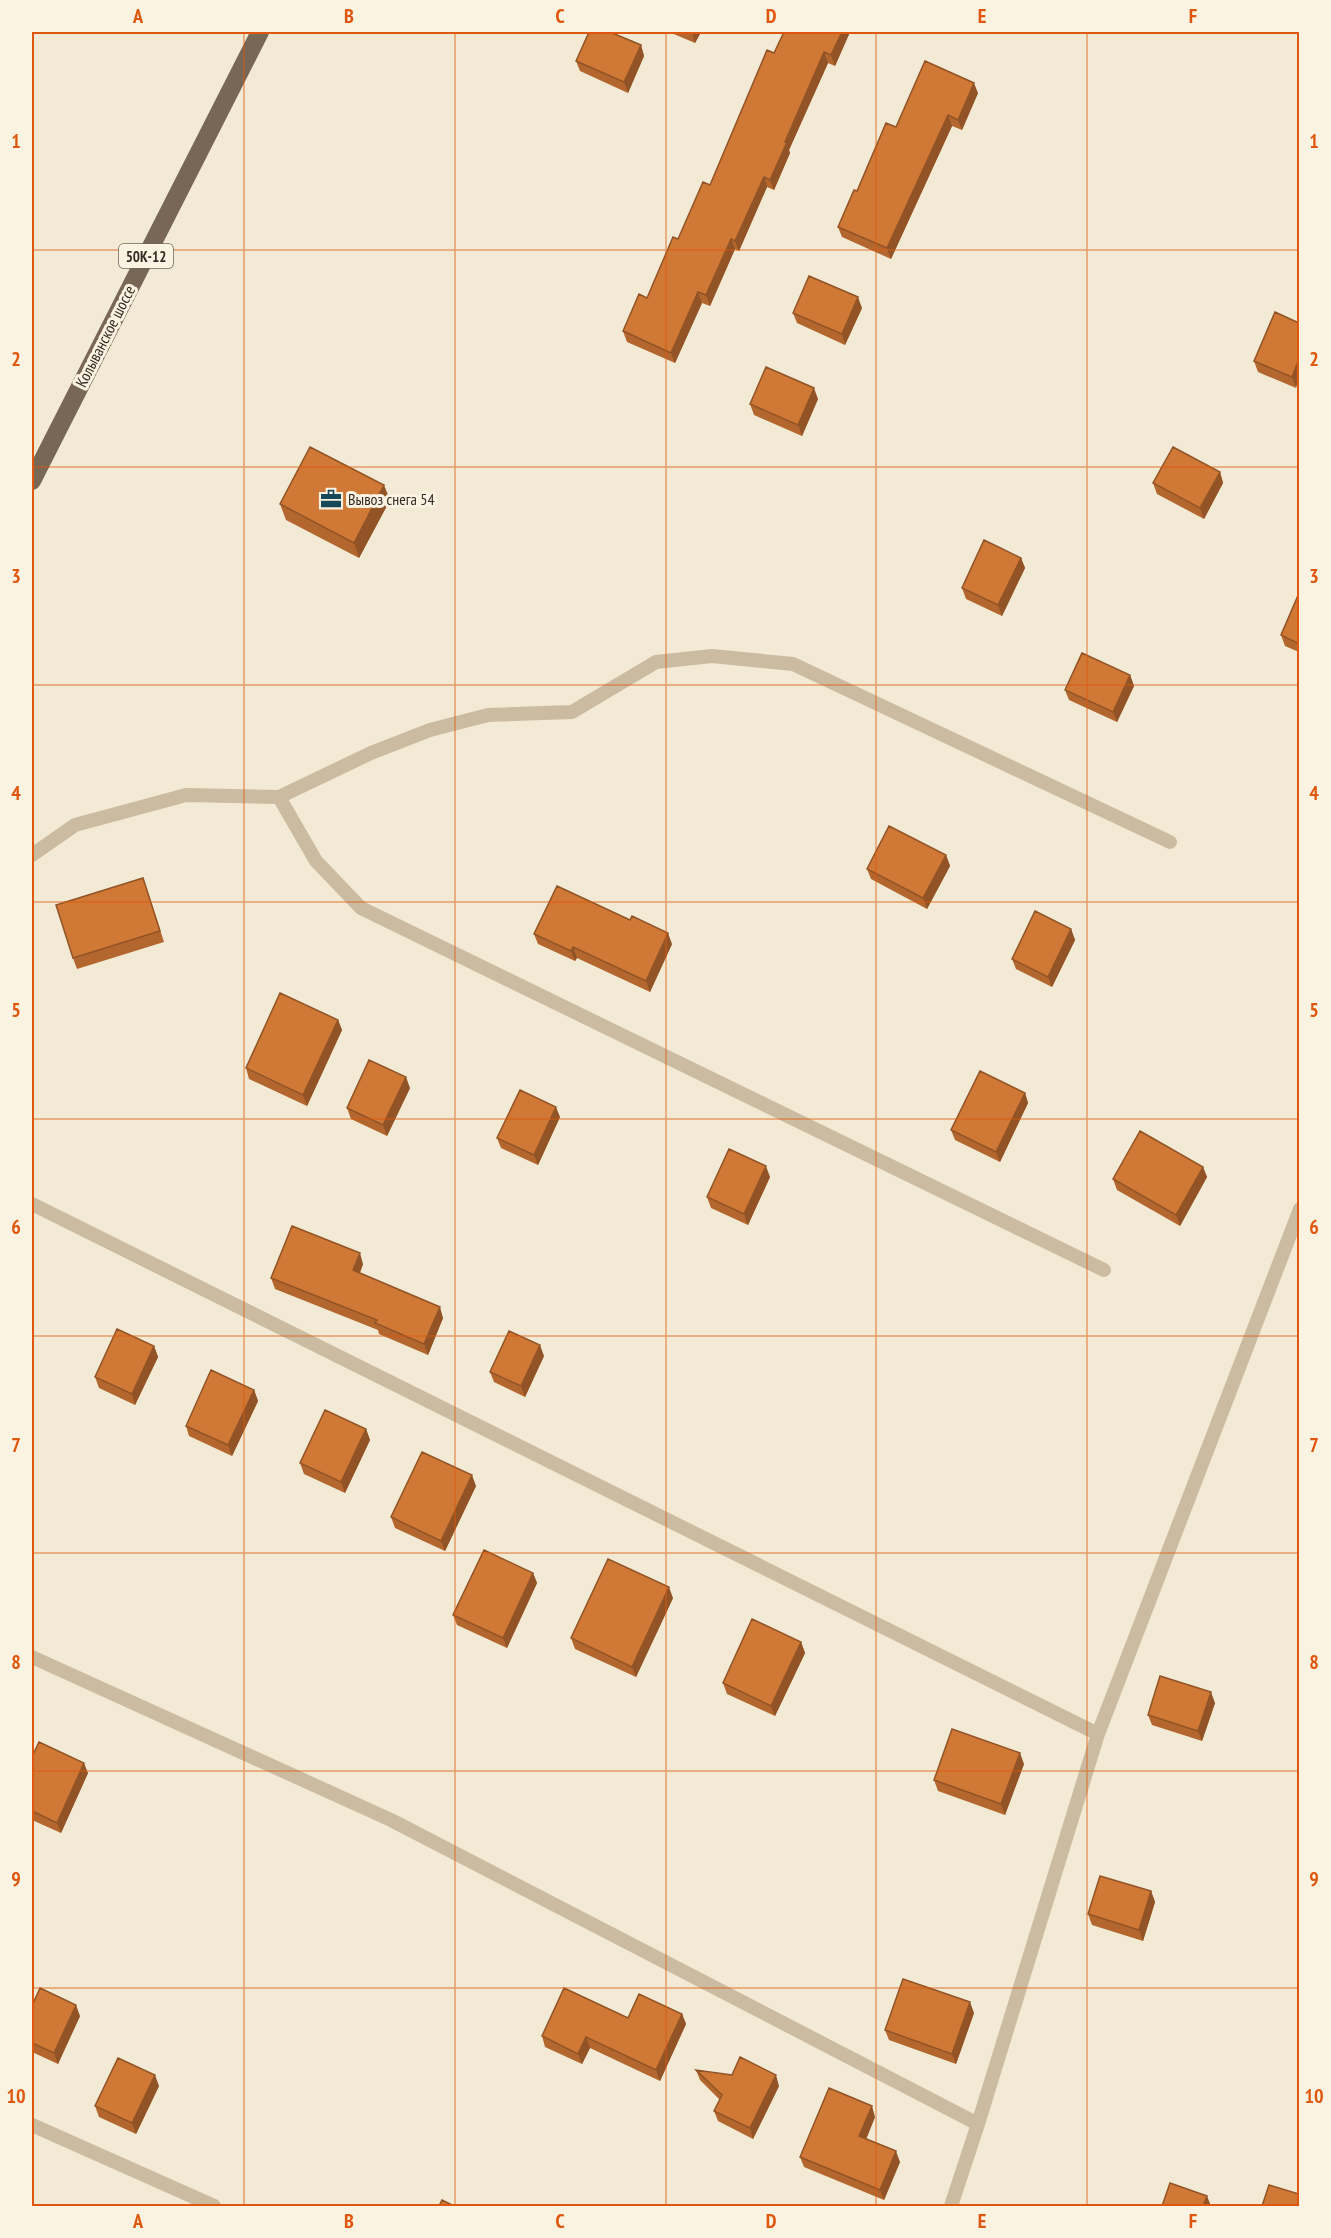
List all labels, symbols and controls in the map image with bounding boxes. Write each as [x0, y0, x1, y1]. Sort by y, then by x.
text: A [132, 3, 144, 29]
text: B [344, 3, 354, 29]
text: C [555, 3, 565, 29]
text: D [766, 3, 777, 29]
text: E [978, 3, 986, 29]
text: F [1189, 3, 1197, 29]
text: 1 [11, 128, 21, 154]
text: 1 [1309, 128, 1319, 154]
road number: 50К-12 [119, 244, 173, 268]
street label: Колыванское шоссе [71, 282, 139, 390]
text: 2 [11, 346, 21, 372]
text: 2 [1309, 346, 1319, 372]
office icon: Вывоз снега 54 [319, 487, 343, 511]
place label: Вывоз снега 54 [348, 489, 435, 509]
text: 3 [11, 563, 21, 589]
text: 3 [1309, 563, 1319, 589]
text: 4 [11, 780, 21, 806]
text: 4 [1309, 780, 1319, 806]
text: 5 [11, 997, 21, 1023]
text: 5 [1309, 997, 1319, 1023]
text: 6 [11, 1214, 21, 1240]
text: 6 [1309, 1214, 1319, 1240]
text: 7 [11, 1432, 21, 1458]
text: 7 [1309, 1432, 1319, 1458]
text: 8 [11, 1649, 21, 1675]
text: 8 [1309, 1649, 1319, 1675]
text: 9 [11, 1866, 21, 1892]
text: 9 [1309, 1866, 1319, 1892]
text: 10 [6, 2083, 26, 2109]
text: 10 [1304, 2083, 1324, 2109]
text: A [132, 2208, 144, 2234]
text: B [344, 2208, 354, 2234]
text: C [555, 2208, 565, 2234]
text: D [766, 2208, 777, 2234]
text: E [978, 2208, 986, 2234]
text: F [1189, 2208, 1197, 2234]

